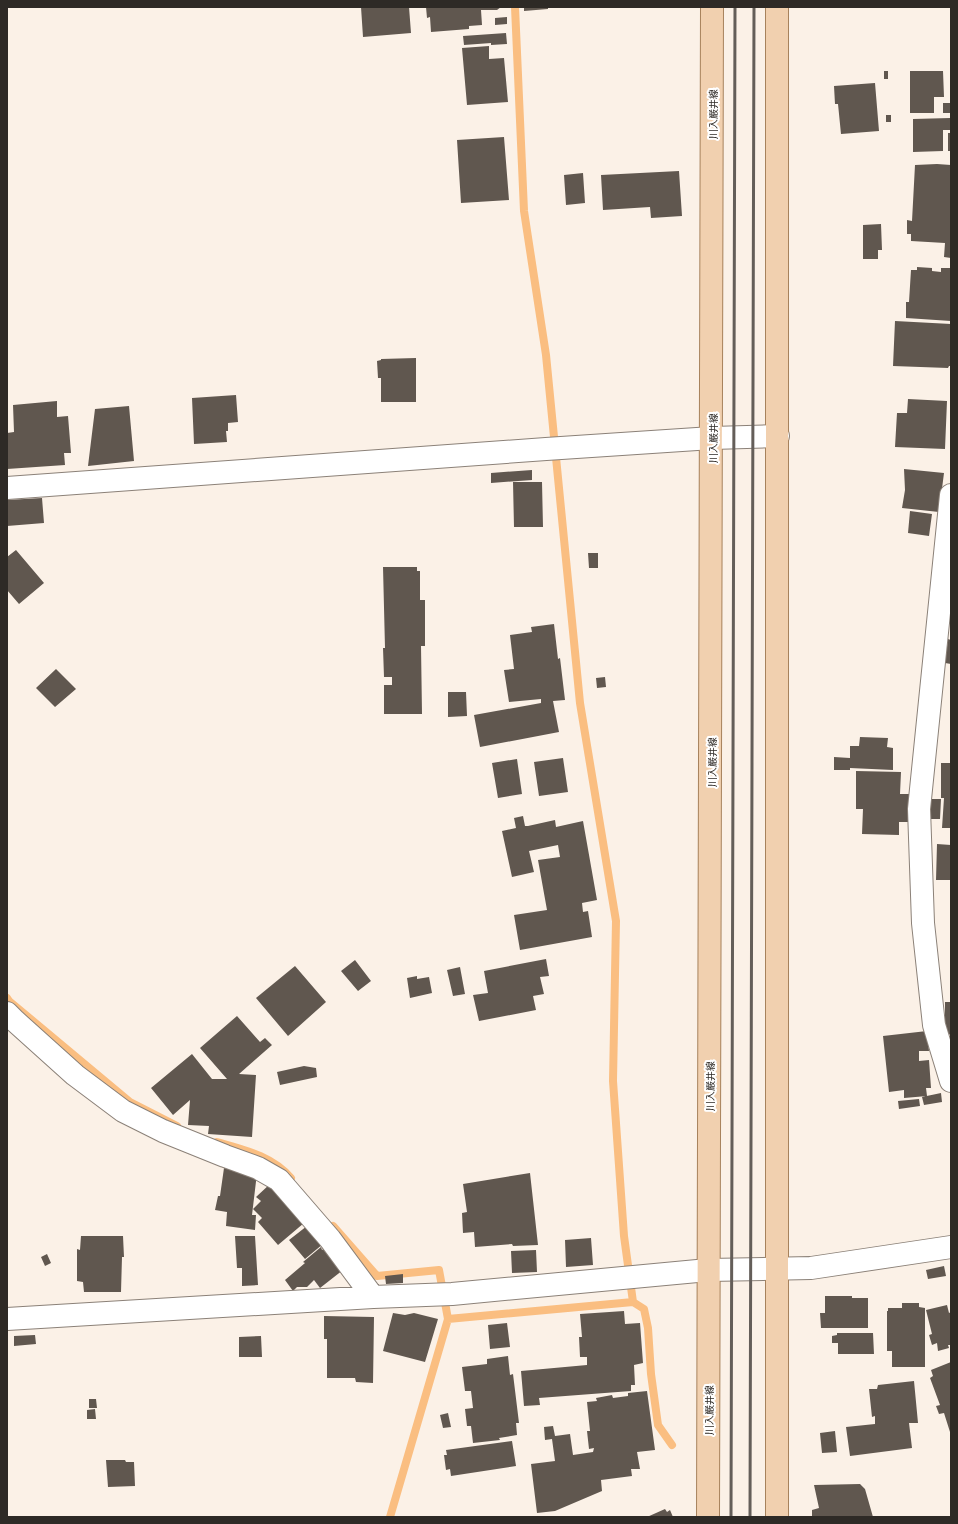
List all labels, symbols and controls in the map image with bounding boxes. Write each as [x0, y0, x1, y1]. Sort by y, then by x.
street label: 川入巌井線 [705, 89, 720, 139]
street label: 川入巌井線 [705, 413, 720, 463]
street label: 川入巌井線 [704, 737, 719, 787]
street label: 川入巌井線 [702, 1061, 717, 1111]
street label: 川入巌井線 [701, 1385, 716, 1435]

